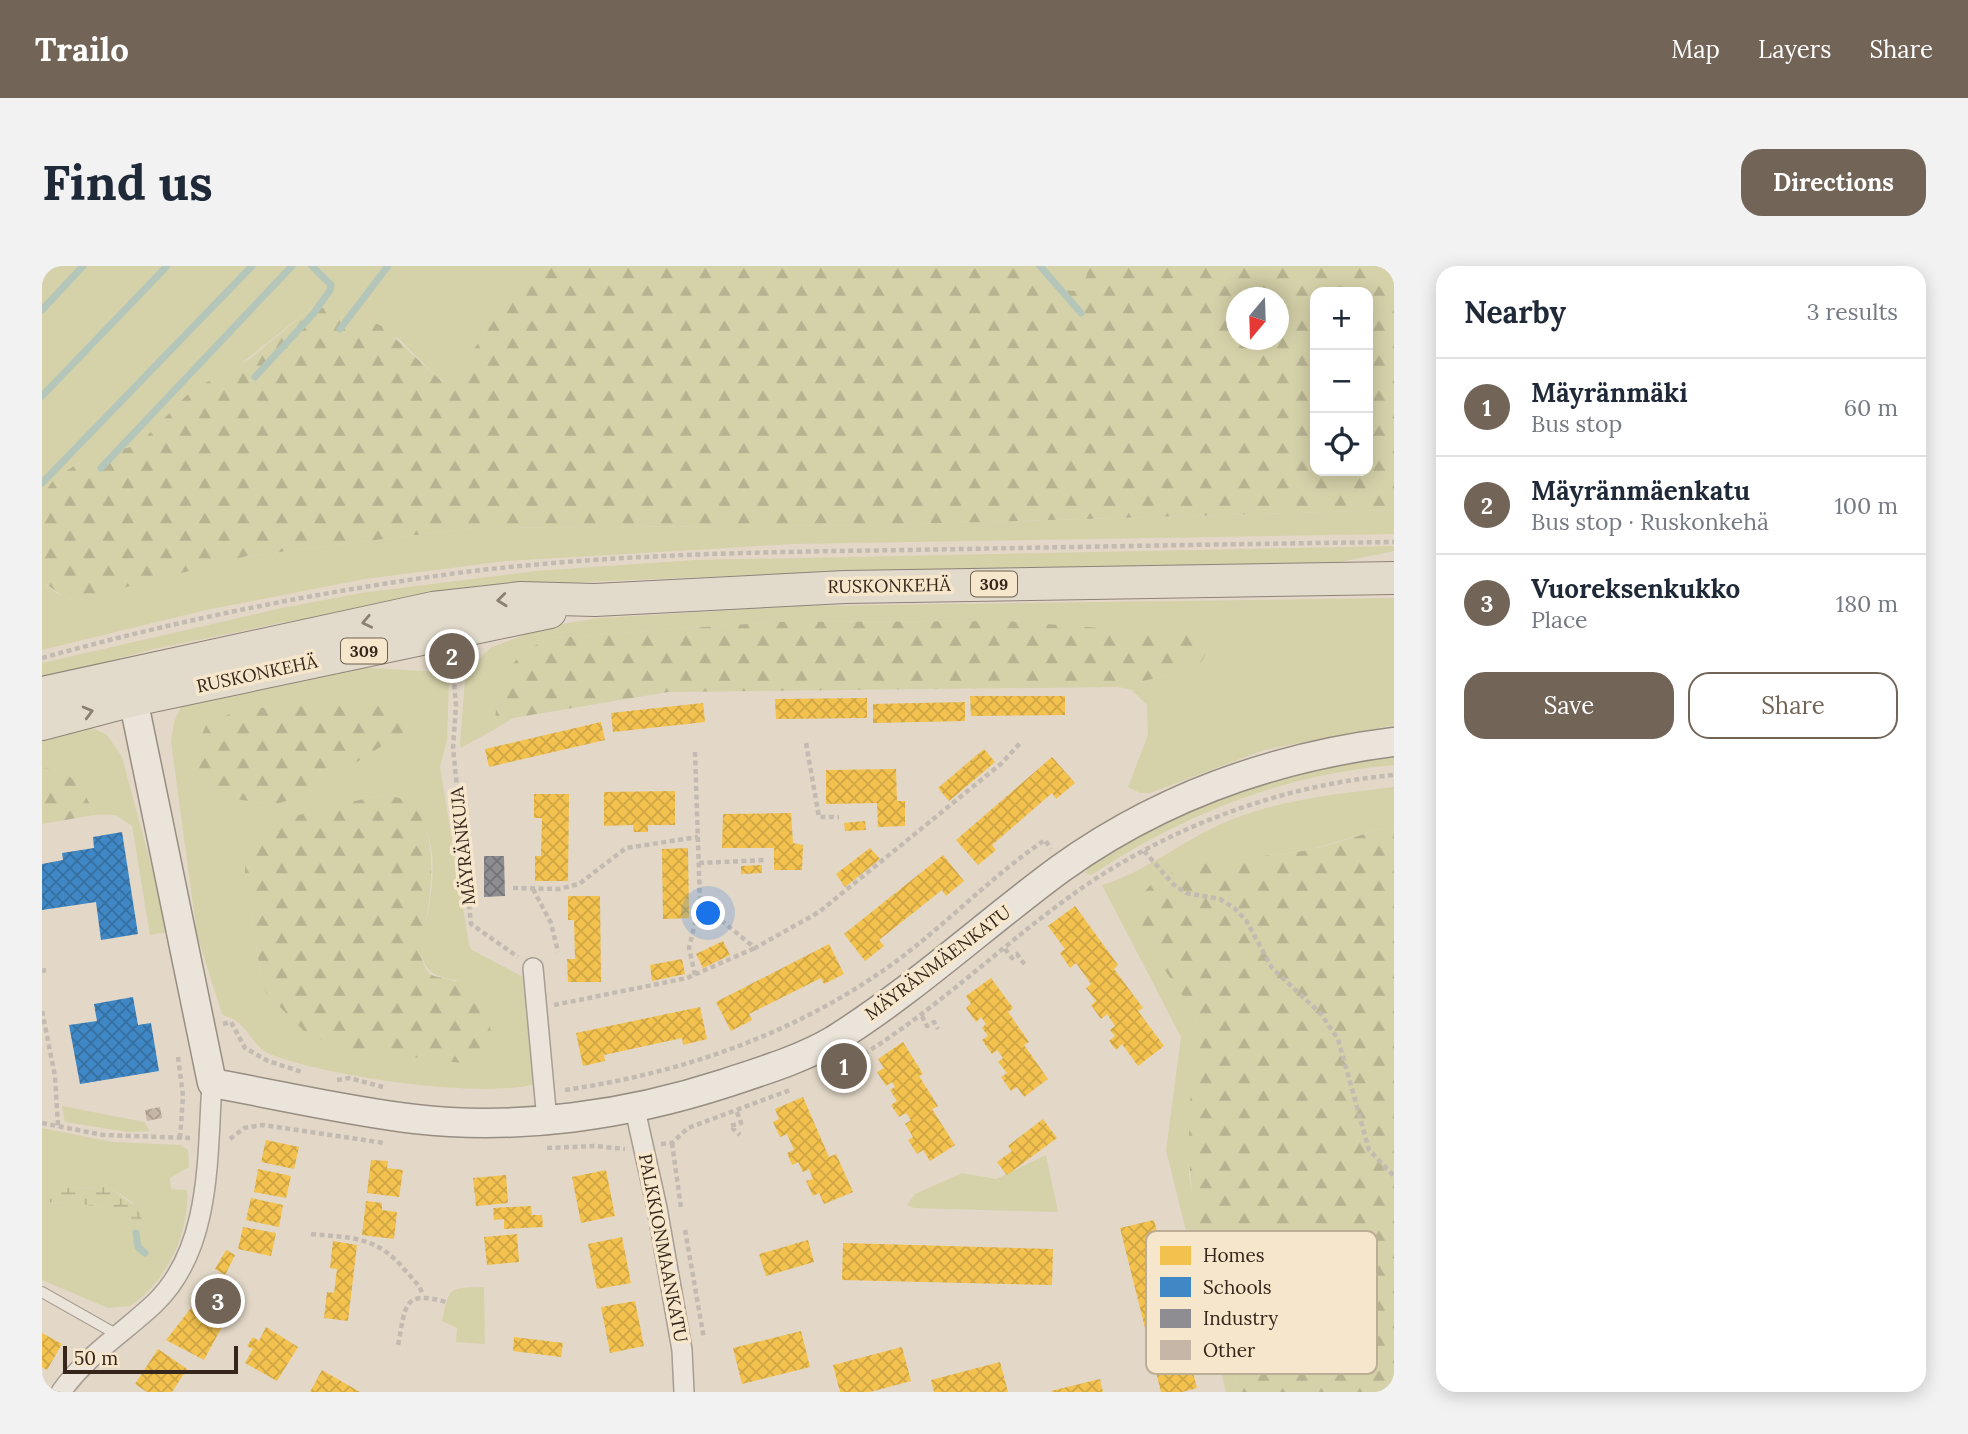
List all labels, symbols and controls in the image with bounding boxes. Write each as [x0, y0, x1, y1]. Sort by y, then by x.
text: Trailo [35, 28, 129, 70]
text: Map [1671, 34, 1720, 65]
text: Layers [1758, 34, 1831, 65]
text: Share [1869, 34, 1933, 65]
button: Directions [1741, 149, 1926, 216]
text: Find us [42, 151, 213, 213]
north arrow [1226, 287, 1289, 350]
map controls [1310, 287, 1373, 476]
button: + [1310, 287, 1373, 350]
text: Nearby [1464, 293, 1566, 331]
text: 3 results [1807, 297, 1898, 326]
button: − [1310, 350, 1373, 413]
text: Mäyränmäki [1531, 376, 1688, 409]
text: 1 [1482, 393, 1492, 422]
text: 60 m [1844, 393, 1898, 422]
text: Bus stop [1531, 409, 1622, 438]
button: locate [1310, 413, 1373, 476]
text: Mäyränmäenkatu [1531, 474, 1750, 507]
text: 2 [1481, 491, 1493, 520]
text: 100 m [1834, 491, 1898, 520]
text: Bus stop · Ruskonkehä [1531, 507, 1769, 536]
road number: 309 [971, 572, 1017, 596]
text: Vuoreksenkukko [1531, 572, 1740, 605]
street label: RUSKONKEHÄ [827, 573, 952, 598]
text: 3 [1481, 589, 1493, 618]
text: 180 m [1836, 589, 1898, 618]
one-way arrow [497, 592, 508, 607]
text: Place [1531, 605, 1588, 634]
one-way arrow [361, 613, 373, 628]
pin: 2 [429, 630, 475, 682]
road number: 309 [341, 638, 387, 664]
street label: RUSKONKEHÄ [194, 649, 320, 698]
button: Save [1464, 672, 1674, 739]
button: Share [1688, 672, 1898, 739]
one-way arrow [81, 706, 93, 720]
street label: MÄYRÄNKUJA [445, 785, 480, 906]
your location [691, 896, 725, 930]
street label: MÄYRÄNMÄENKATU [860, 900, 1015, 1025]
pin: 1 [821, 1040, 867, 1092]
street label: PALKKIONMAANKATU [634, 1151, 693, 1344]
legend [1146, 1231, 1377, 1374]
text: Homes [1203, 1243, 1265, 1267]
pin: 3 [195, 1275, 241, 1327]
text: Schools [1203, 1275, 1272, 1299]
text: Industry [1203, 1306, 1278, 1330]
text: Other [1203, 1338, 1256, 1362]
scale bar [63, 1343, 238, 1375]
text: 50 m [74, 1346, 118, 1370]

